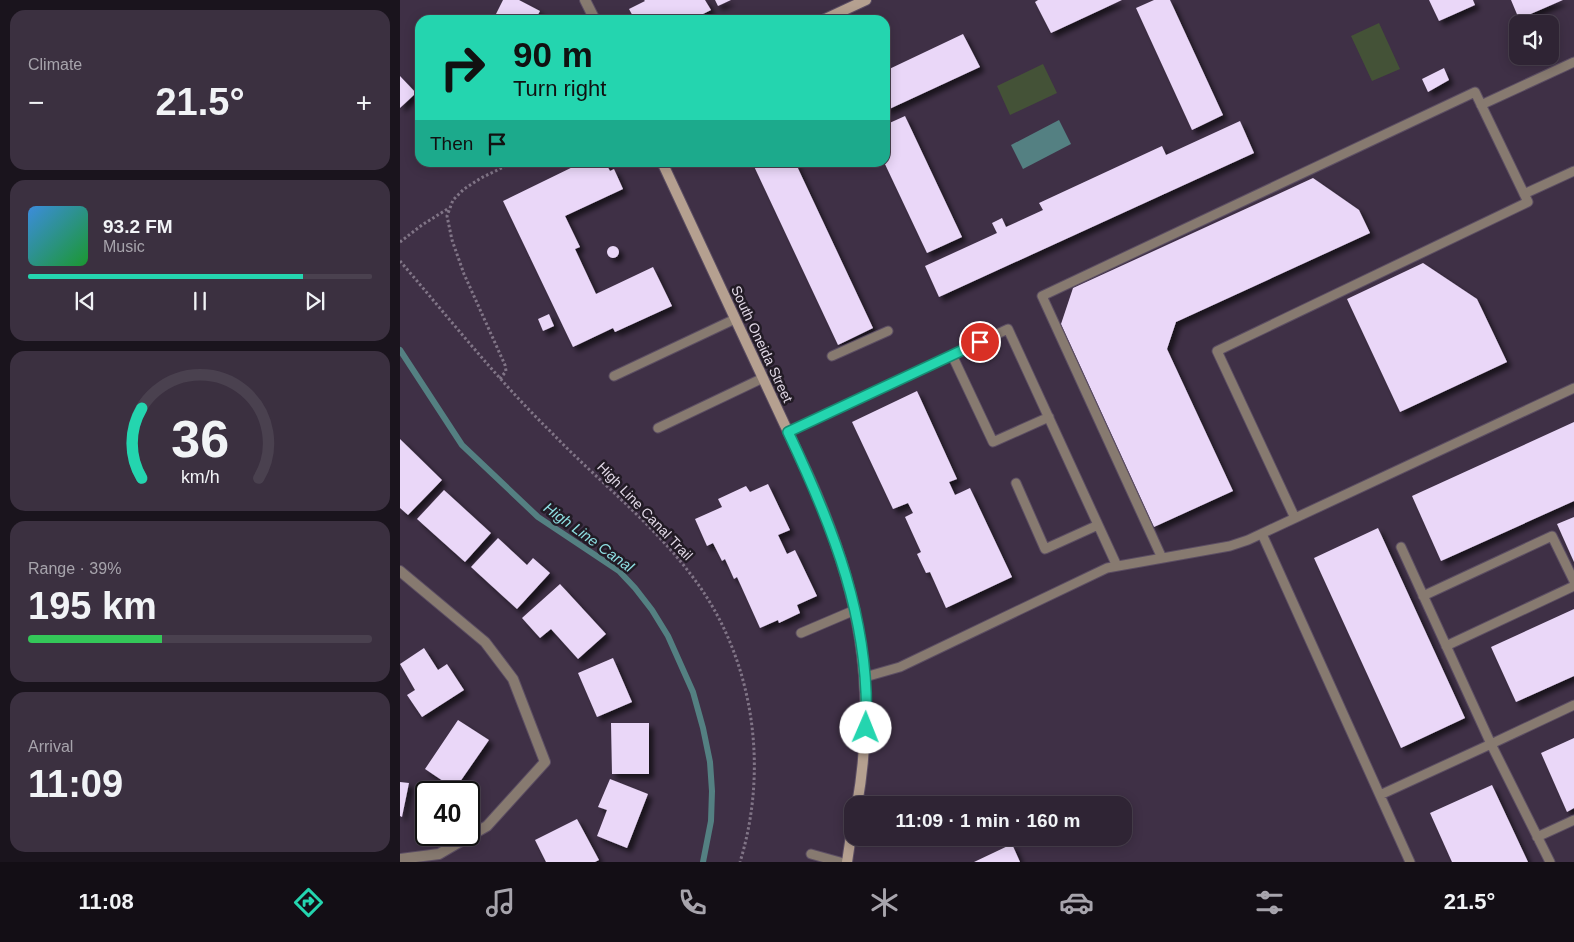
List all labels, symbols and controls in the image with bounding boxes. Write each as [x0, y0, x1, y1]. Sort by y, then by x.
map controls [1509, 15, 1559, 65]
button: sound [1509, 15, 1559, 65]
icon: right [430, 35, 495, 100]
text: 90 m [513, 35, 593, 74]
text: Climate [28, 56, 82, 73]
text: Turn right [513, 76, 606, 101]
text: 21.5° [155, 81, 245, 123]
text: − [28, 87, 44, 118]
text: + [356, 87, 372, 118]
icon: arrive [483, 130, 511, 158]
text: Then [430, 133, 473, 154]
text: 93.2 FM [103, 216, 173, 237]
text: Music [103, 238, 145, 255]
street label: South Oneida Street [728, 283, 796, 405]
icon: previous [71, 287, 99, 315]
icon: pause [186, 287, 214, 315]
icon: next [301, 287, 329, 315]
pin [959, 321, 1001, 363]
icon: arrive [966, 328, 994, 356]
text: 36 [171, 410, 229, 468]
street label: High Line Canal Trail [594, 459, 696, 563]
text: km/h [181, 467, 219, 487]
water label: High Line Canal [541, 499, 638, 576]
text: Range · 39% [28, 560, 121, 577]
text: 195 km [28, 585, 157, 627]
position arrow [839, 701, 891, 753]
text: Arrival [28, 738, 73, 755]
text: 11:09 [28, 763, 123, 805]
speed limit sign: 40 [415, 781, 480, 846]
text: 11:09 · 1 min · 160 m [896, 810, 1080, 831]
icon: directions [291, 885, 326, 920]
icon: music [483, 885, 518, 920]
icon: phone [675, 885, 710, 920]
icon: climate [867, 885, 902, 920]
icon: car [1059, 885, 1094, 920]
icon: filters [1252, 885, 1287, 920]
text: 11:08 [79, 889, 134, 914]
text: 21.5° [1444, 889, 1495, 914]

